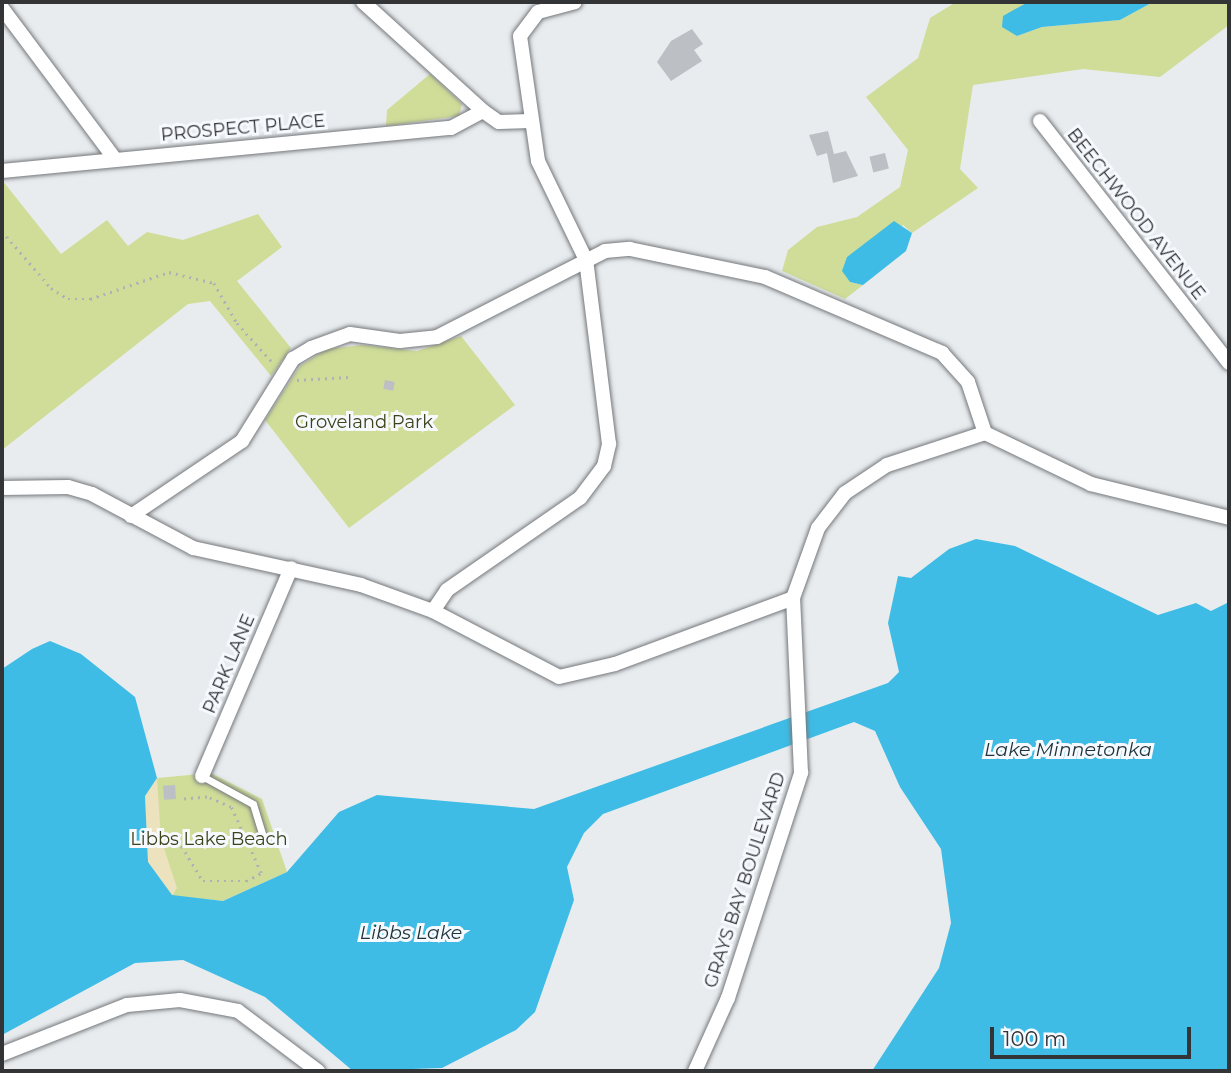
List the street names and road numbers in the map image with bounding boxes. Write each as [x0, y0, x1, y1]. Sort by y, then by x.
street label: PROSPECT PLACE [160, 110, 326, 146]
street label: BEECHWOOD AVENUE [1062, 124, 1210, 304]
street label: PARK LANE [198, 611, 260, 717]
street label: GRAYS BAY BOULEVARD [700, 769, 790, 991]

